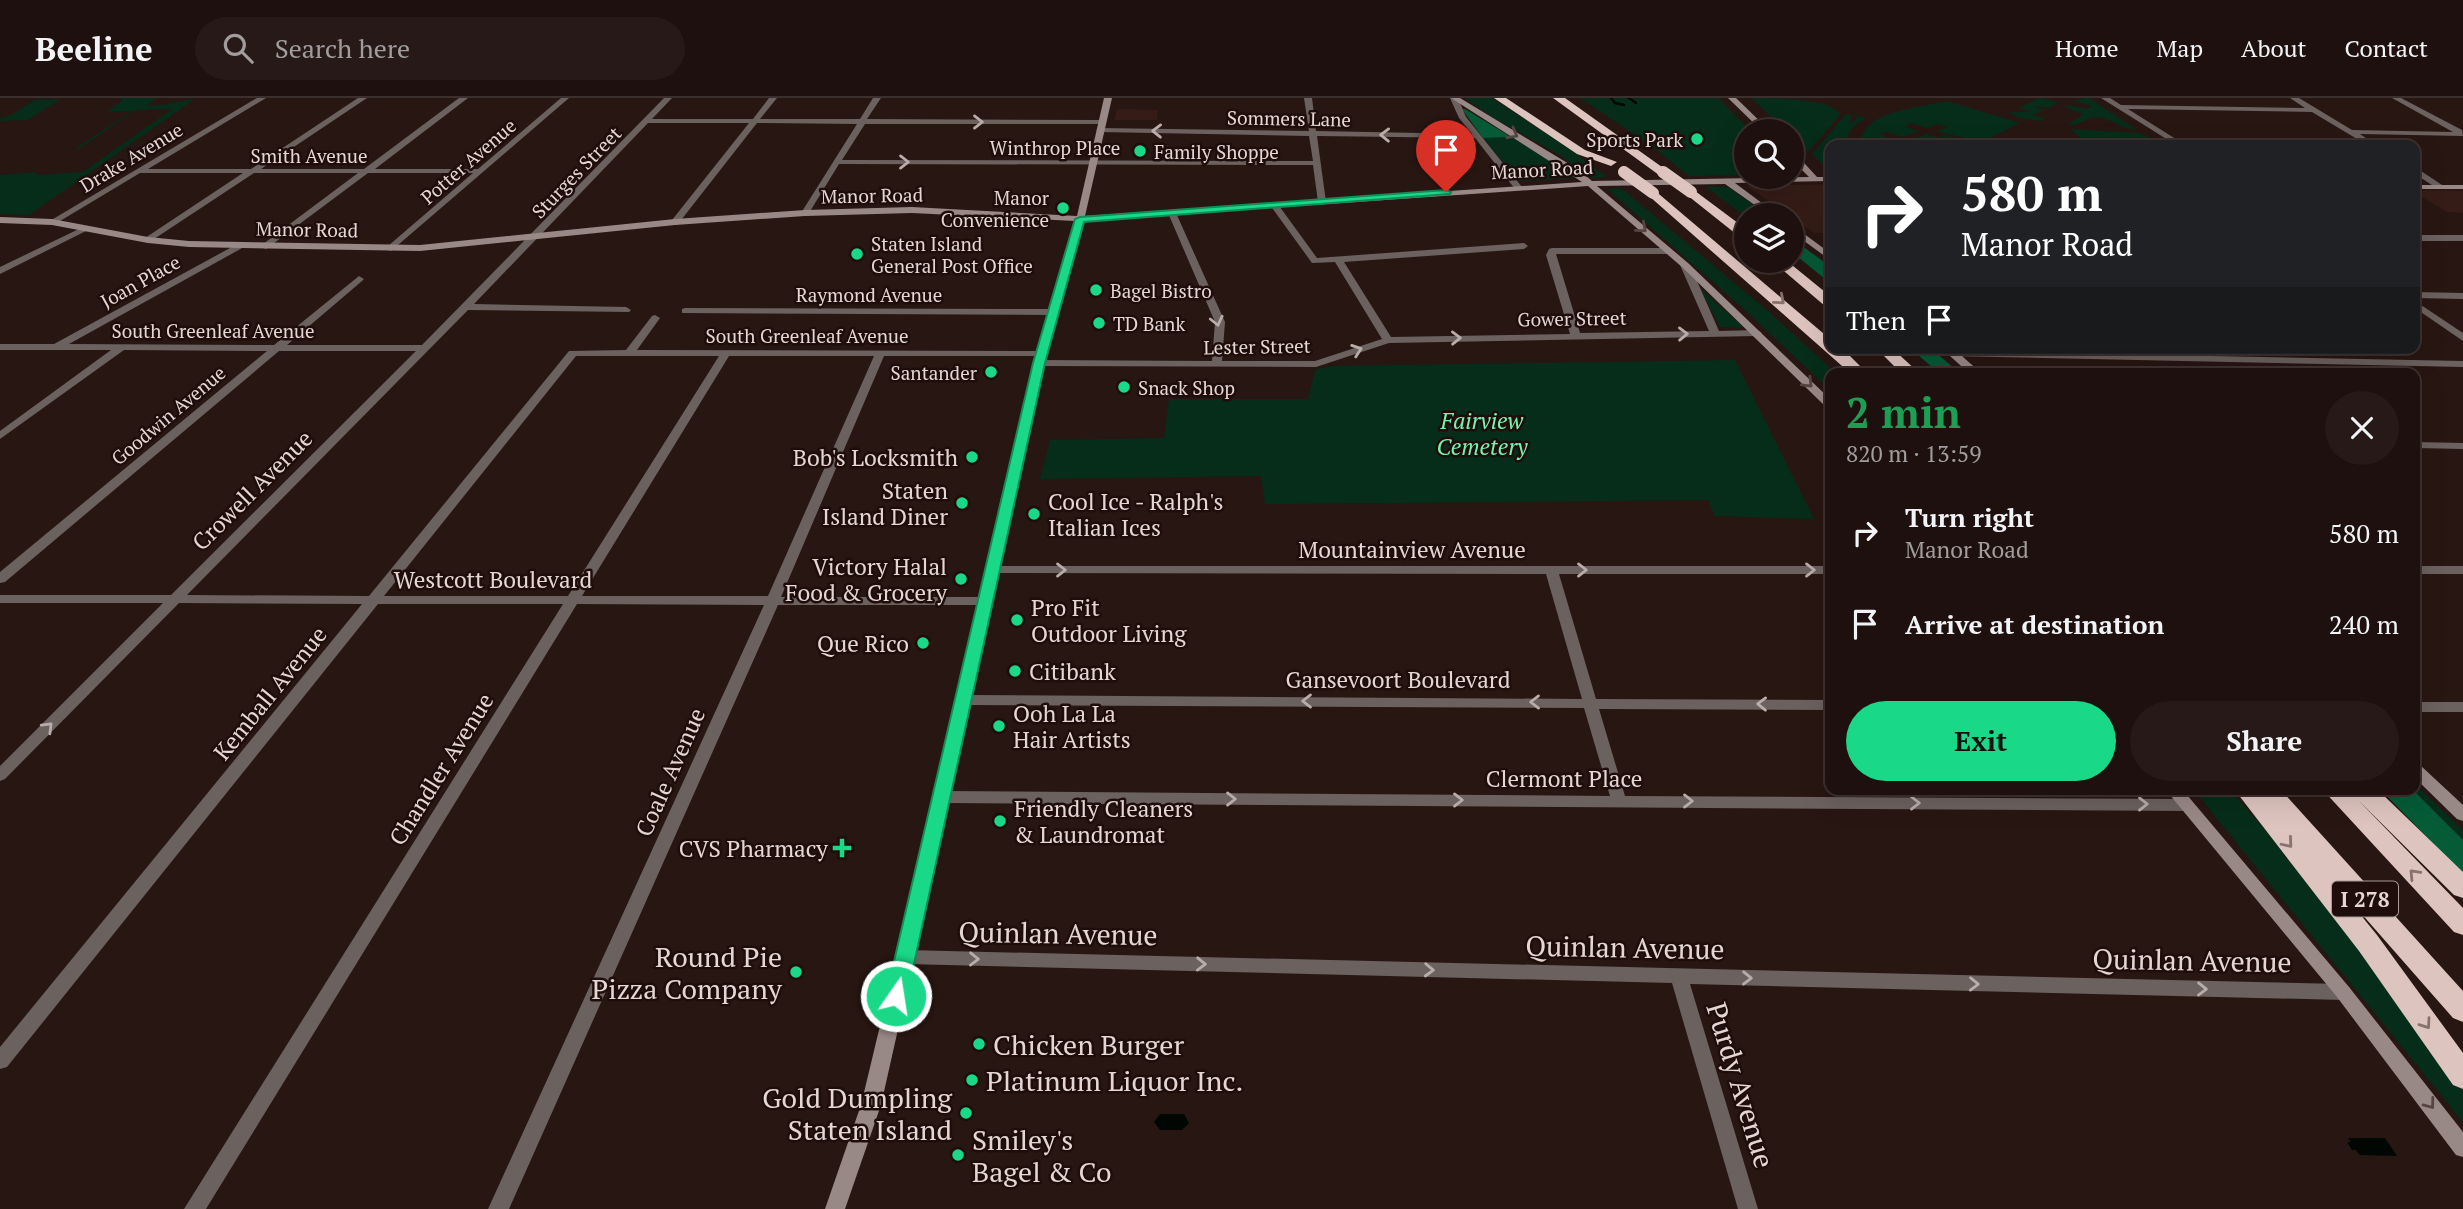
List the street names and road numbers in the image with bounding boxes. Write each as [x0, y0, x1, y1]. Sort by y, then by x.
street label: Sommers Lane [1227, 104, 1351, 132]
street label: Potter Avenue [415, 113, 521, 209]
street label: Drake Avenue [75, 116, 187, 198]
street label: Sturges Street [526, 121, 626, 223]
street label: Winthrop Place [990, 135, 1120, 160]
street label: Smith Avenue [251, 143, 367, 168]
street label: Manor Road [1490, 154, 1594, 184]
street label: Manor Road [821, 182, 924, 208]
street label: Manor Road [256, 216, 359, 242]
street label: Joan Place [96, 249, 184, 313]
street label: Raymond Avenue [796, 282, 942, 307]
street label: Gower Street [1517, 305, 1627, 331]
street label: South Greenleaf Avenue [111, 318, 315, 343]
street label: South Greenleaf Avenue [705, 323, 909, 348]
street label: Lester Street [1203, 333, 1311, 359]
street label: Goodwin Avenue [106, 360, 230, 470]
street label: Crowell Avenue [185, 423, 319, 557]
street label: Mountainview Avenue [1298, 534, 1526, 565]
street label: Westcott Boulevard [394, 564, 592, 595]
street label: Kemball Avenue [206, 620, 334, 766]
street label: Gansevoort Boulevard [1286, 664, 1511, 695]
street label: Chandler Avenue [382, 687, 500, 851]
street label: Coale Avenue [628, 703, 712, 841]
street label: Clermont Place [1486, 763, 1642, 794]
road number: I 278 [2332, 882, 2398, 916]
street label: Quinlan Avenue [958, 913, 1158, 953]
street label: Quinlan Avenue [1525, 927, 1725, 967]
street label: Quinlan Avenue [2092, 940, 2292, 980]
street label: Purdy Avenue [1698, 998, 1784, 1172]

